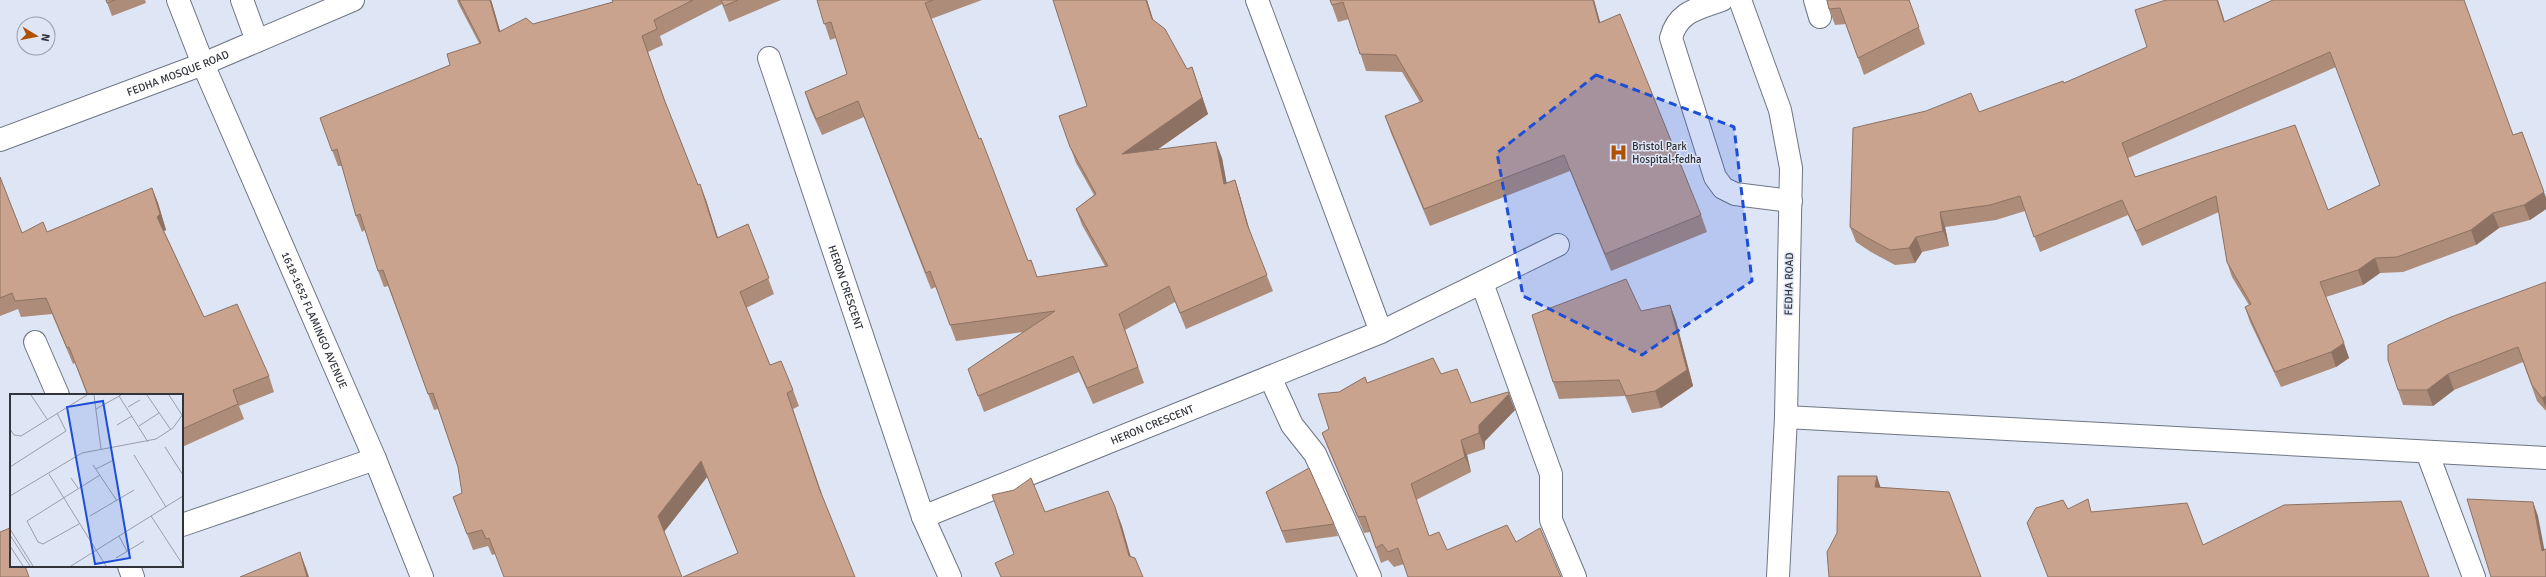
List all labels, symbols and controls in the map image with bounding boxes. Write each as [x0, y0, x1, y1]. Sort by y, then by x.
north arrow [16, 16, 56, 56]
text: N [38, 33, 52, 43]
street label: FEDHA MOSQUE ROAD [125, 47, 231, 98]
place label: Bristol Park Hospital-fedha [1632, 140, 1702, 166]
hospital icon: Bristol Park Hospital-fedha [1609, 142, 1629, 162]
street label: HERON CRESCENT [826, 243, 866, 332]
street label: 1618-1652 FLAMINGO AVENUE [279, 250, 350, 391]
street label: FEDHA ROAD [1782, 252, 1796, 316]
inset map [10, 394, 183, 567]
street label: HERON CRESCENT [1109, 402, 1196, 447]

